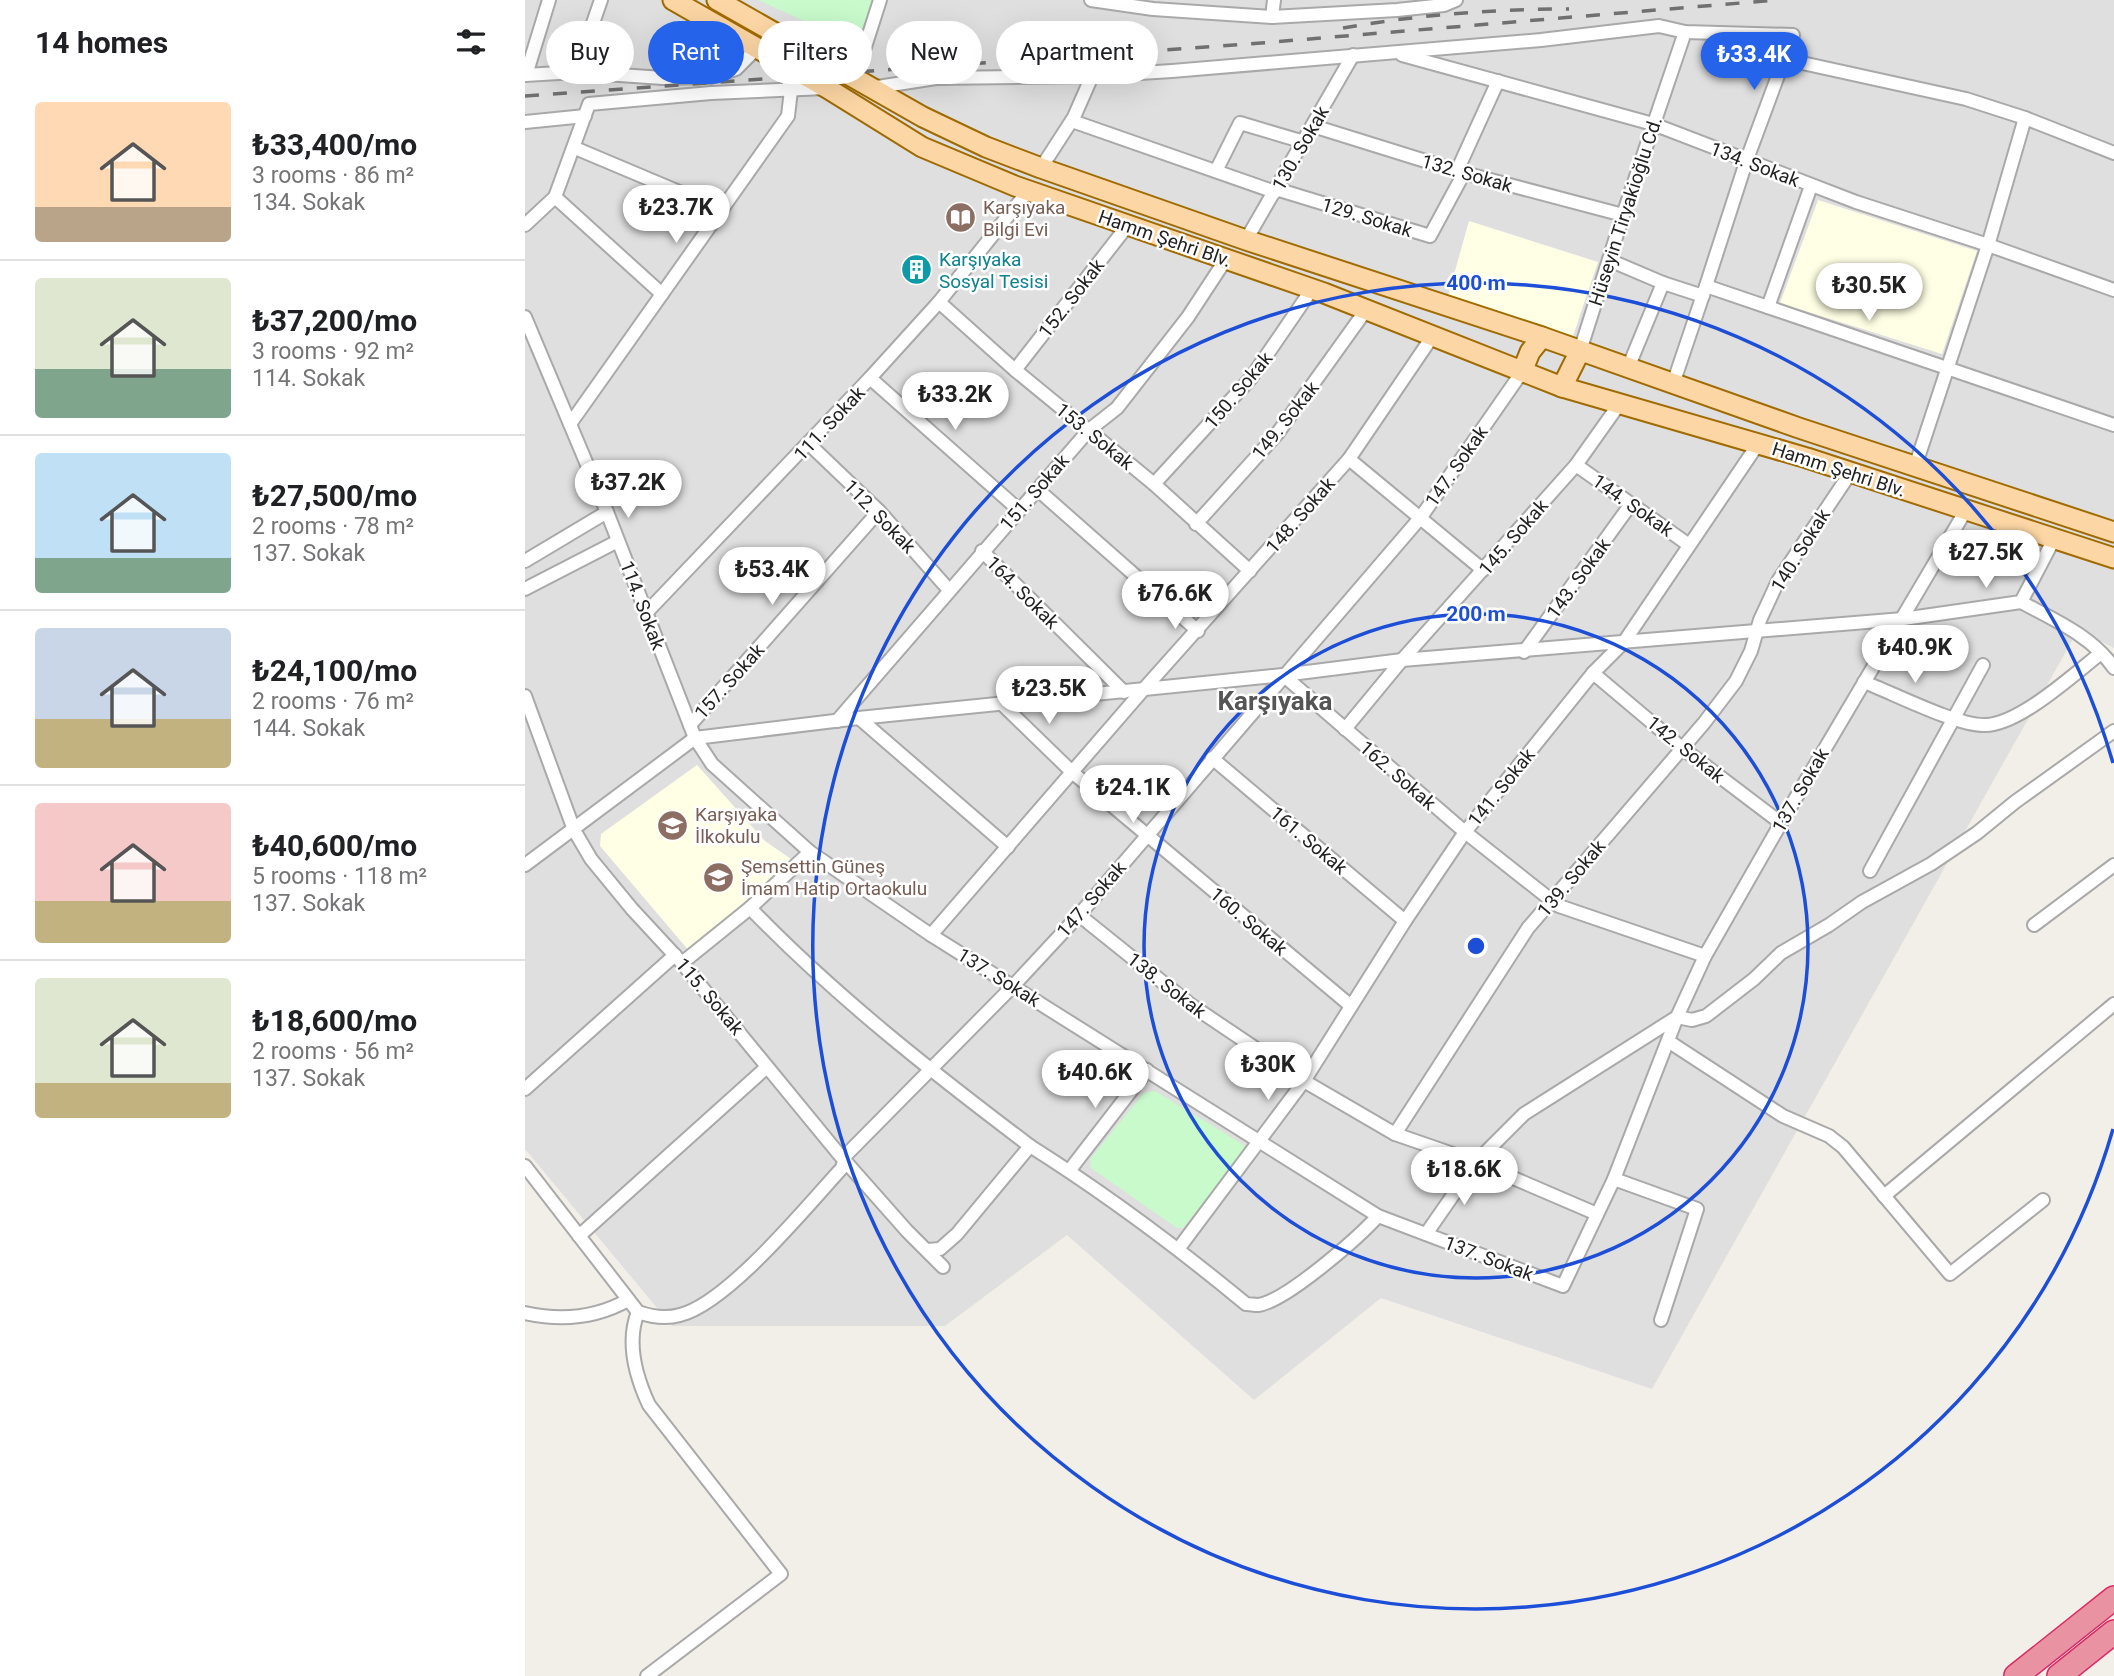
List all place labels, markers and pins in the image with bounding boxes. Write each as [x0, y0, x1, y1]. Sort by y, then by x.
pin: ₺33.4K [1697, 32, 1811, 92]
pin: ₺23.7K [619, 186, 733, 245]
place label: Karşıyaka Bilgi Evi [983, 196, 1065, 241]
library icon: Karşıyaka Bilgi Evi [943, 201, 977, 235]
place label: Karşıyaka Sosyal Tesisi [939, 248, 1048, 293]
building icon: Karşıyaka Sosyal Tesisi [899, 253, 933, 287]
pin: ₺30.5K [1812, 264, 1926, 323]
pin: ₺33.2K [898, 372, 1012, 432]
pin: ₺37.2K [571, 461, 685, 520]
pin: ₺27.5K [1929, 530, 2043, 590]
pin: ₺53.4K [715, 548, 829, 607]
pin: ₺76.6K [1118, 572, 1232, 631]
pin: ₺40.9K [1858, 626, 1972, 685]
pin: ₺23.5K [992, 666, 1106, 726]
pin: ₺24.1K [1076, 766, 1190, 825]
place label: Karşıyaka İlkokulu [695, 803, 777, 848]
school or university icon: Karşıyaka İlkokulu [655, 808, 689, 842]
place label: Şemsettin Güneş İmam Hatip Ortaokulu [741, 855, 927, 900]
school or university icon: Şemsettin Güneş İmam Hatip Ortaokulu [701, 860, 735, 894]
centre of rings [1464, 934, 1488, 958]
pin: ₺30K [1227, 1042, 1309, 1102]
pin: ₺40.6K [1038, 1050, 1152, 1110]
pin: ₺18.6K [1407, 1148, 1521, 1207]

